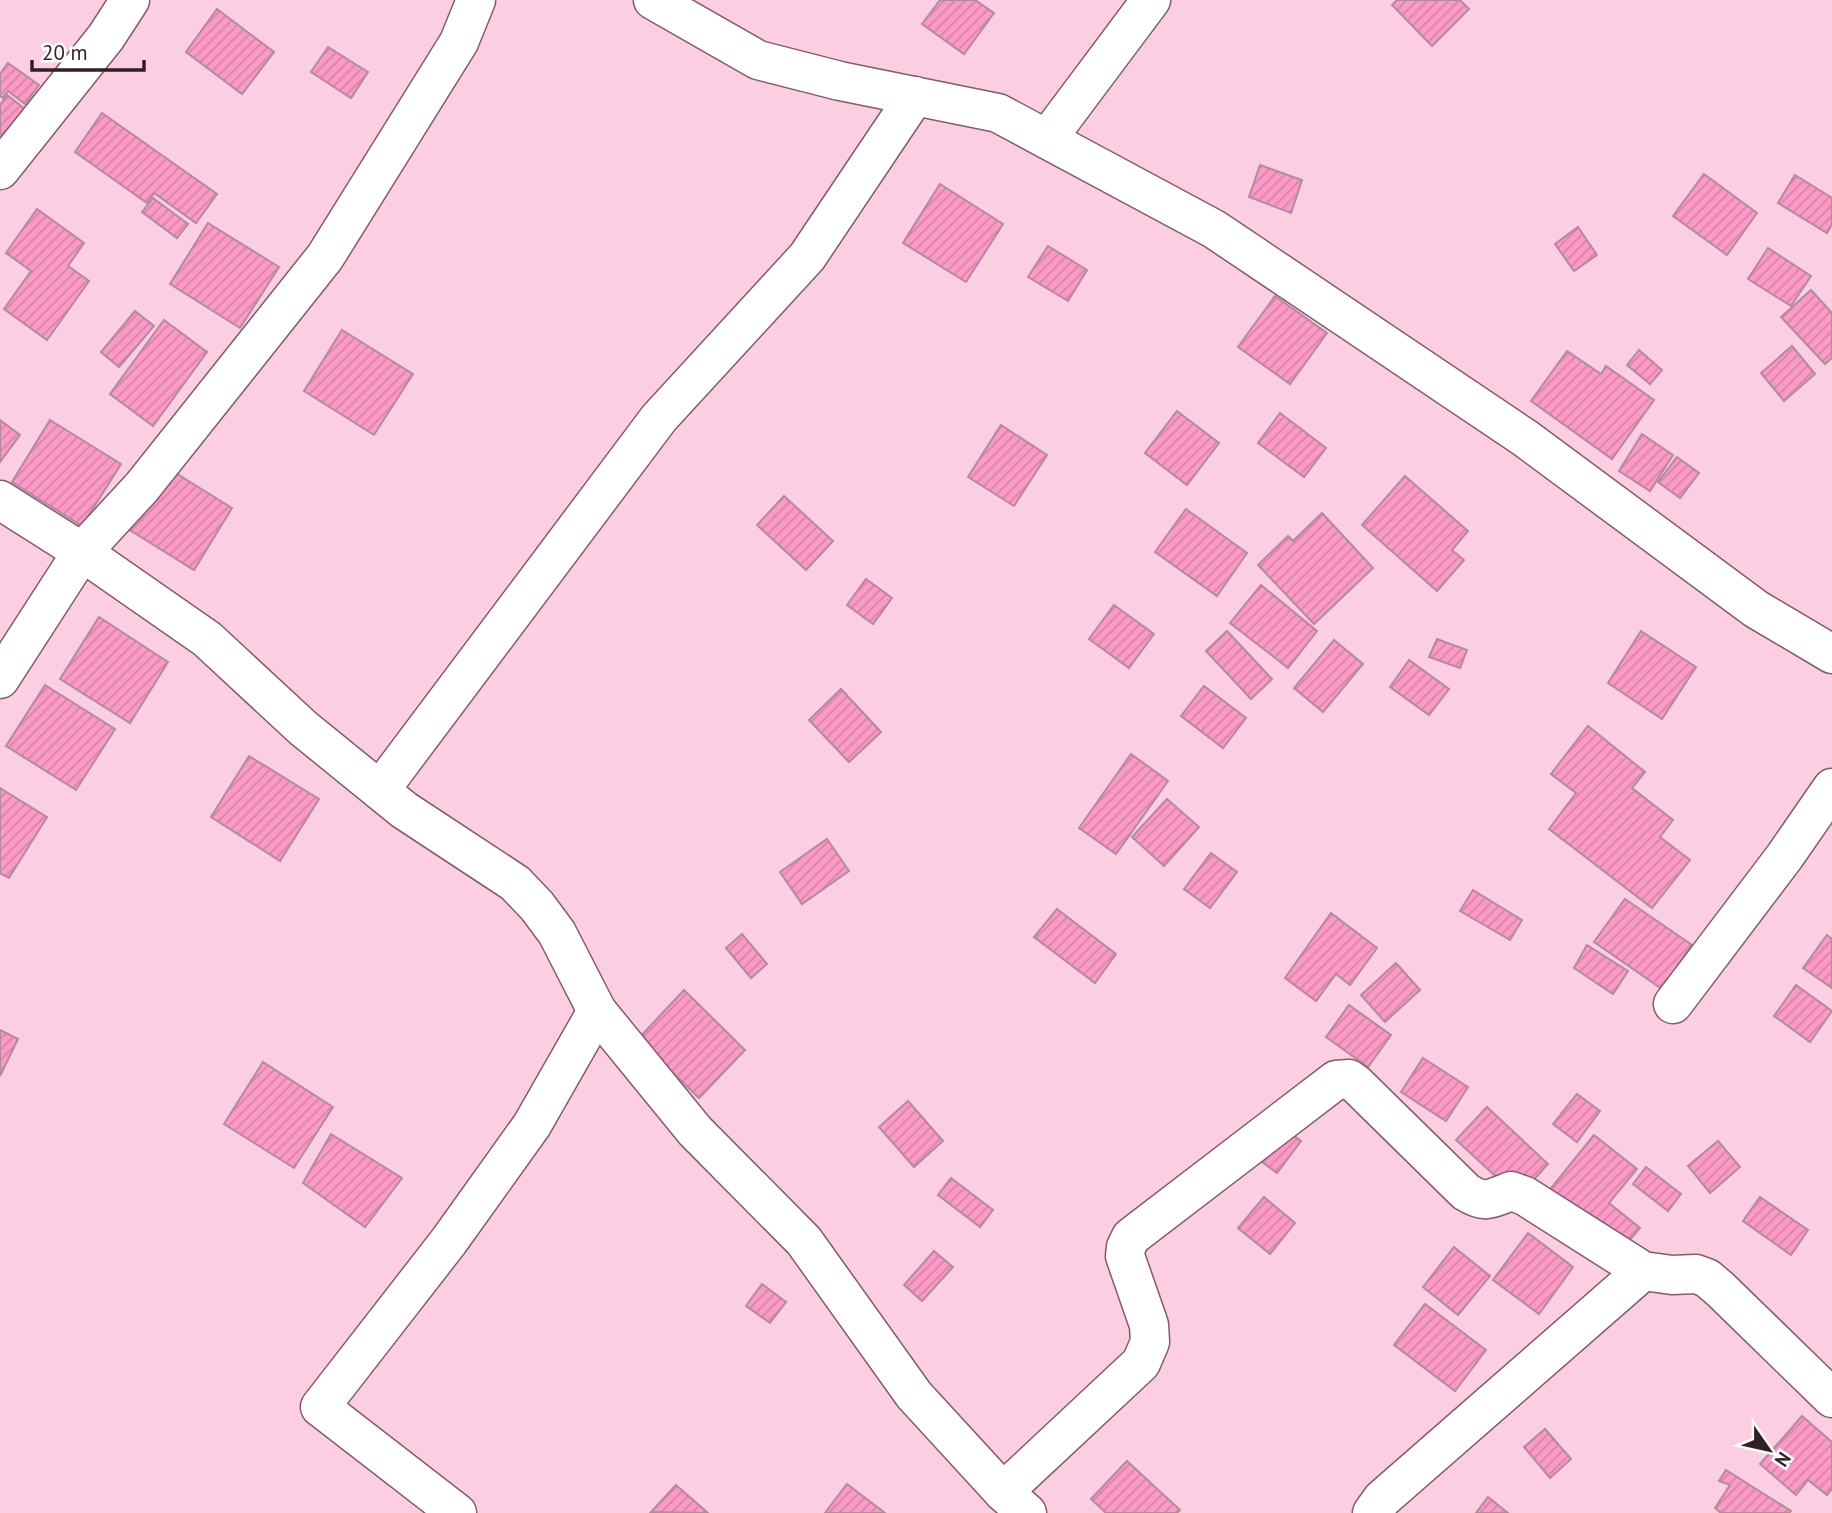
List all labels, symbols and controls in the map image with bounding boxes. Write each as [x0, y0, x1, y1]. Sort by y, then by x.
scale bar [32, 28, 144, 72]
text: 20 m [42, 39, 88, 66]
north arrow [1734, 1415, 1804, 1485]
text: N [1770, 1448, 1797, 1471]

